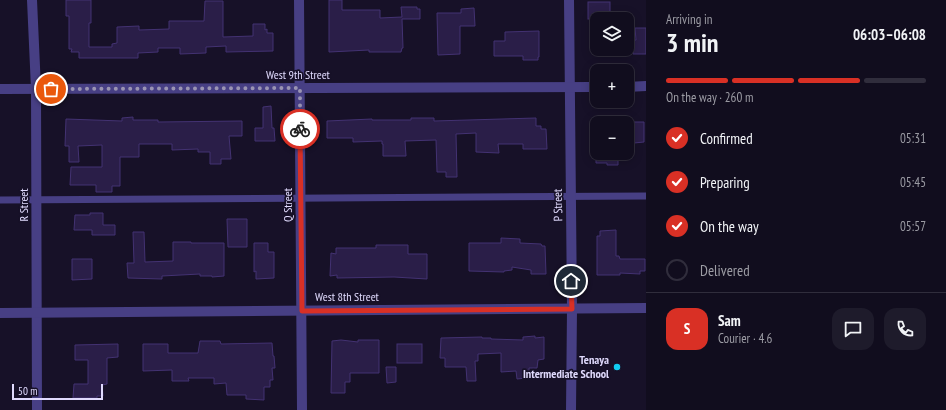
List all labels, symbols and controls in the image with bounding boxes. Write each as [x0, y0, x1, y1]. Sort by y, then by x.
text: Arriving in [666, 11, 713, 28]
map controls [590, 12, 634, 160]
button: layers [590, 12, 634, 56]
text: 06:03–06:08 [853, 25, 926, 44]
text: 3 min [666, 26, 719, 59]
button: + [590, 64, 634, 108]
street label: West 9th Street [266, 67, 331, 82]
pin [34, 72, 68, 106]
icon: bag [40, 78, 62, 100]
text: On the way · 260 m [666, 89, 753, 106]
courier [280, 109, 320, 149]
button: − [590, 116, 634, 160]
icon: bike [289, 118, 311, 140]
icon: check [666, 127, 688, 149]
text: Confirmed [700, 129, 753, 148]
text: 05:31 [900, 130, 926, 147]
icon: check [666, 171, 688, 193]
text: Preparing [700, 173, 750, 192]
text: 05:45 [900, 174, 926, 191]
street label: Q Street [280, 187, 295, 222]
street label: R Street [16, 188, 31, 222]
street label: P Street [550, 188, 565, 221]
icon: check [666, 215, 688, 237]
text: On the way [700, 217, 759, 236]
text: 05:57 [900, 218, 926, 235]
text: Delivered [700, 261, 750, 280]
pin [554, 264, 588, 298]
icon: home [560, 270, 582, 292]
street label: West 8th Street [315, 289, 380, 304]
button: chat [832, 308, 874, 350]
button: phone [884, 308, 926, 350]
text: Sam [718, 311, 741, 330]
text: S [684, 319, 690, 338]
text: Courier · 4.6 [718, 330, 772, 347]
place label: Tenaya Intermediate School [523, 352, 609, 381]
marker: Tenaya Intermediate School [612, 362, 622, 372]
scale bar [12, 382, 103, 401]
text: 50 m [18, 384, 37, 398]

